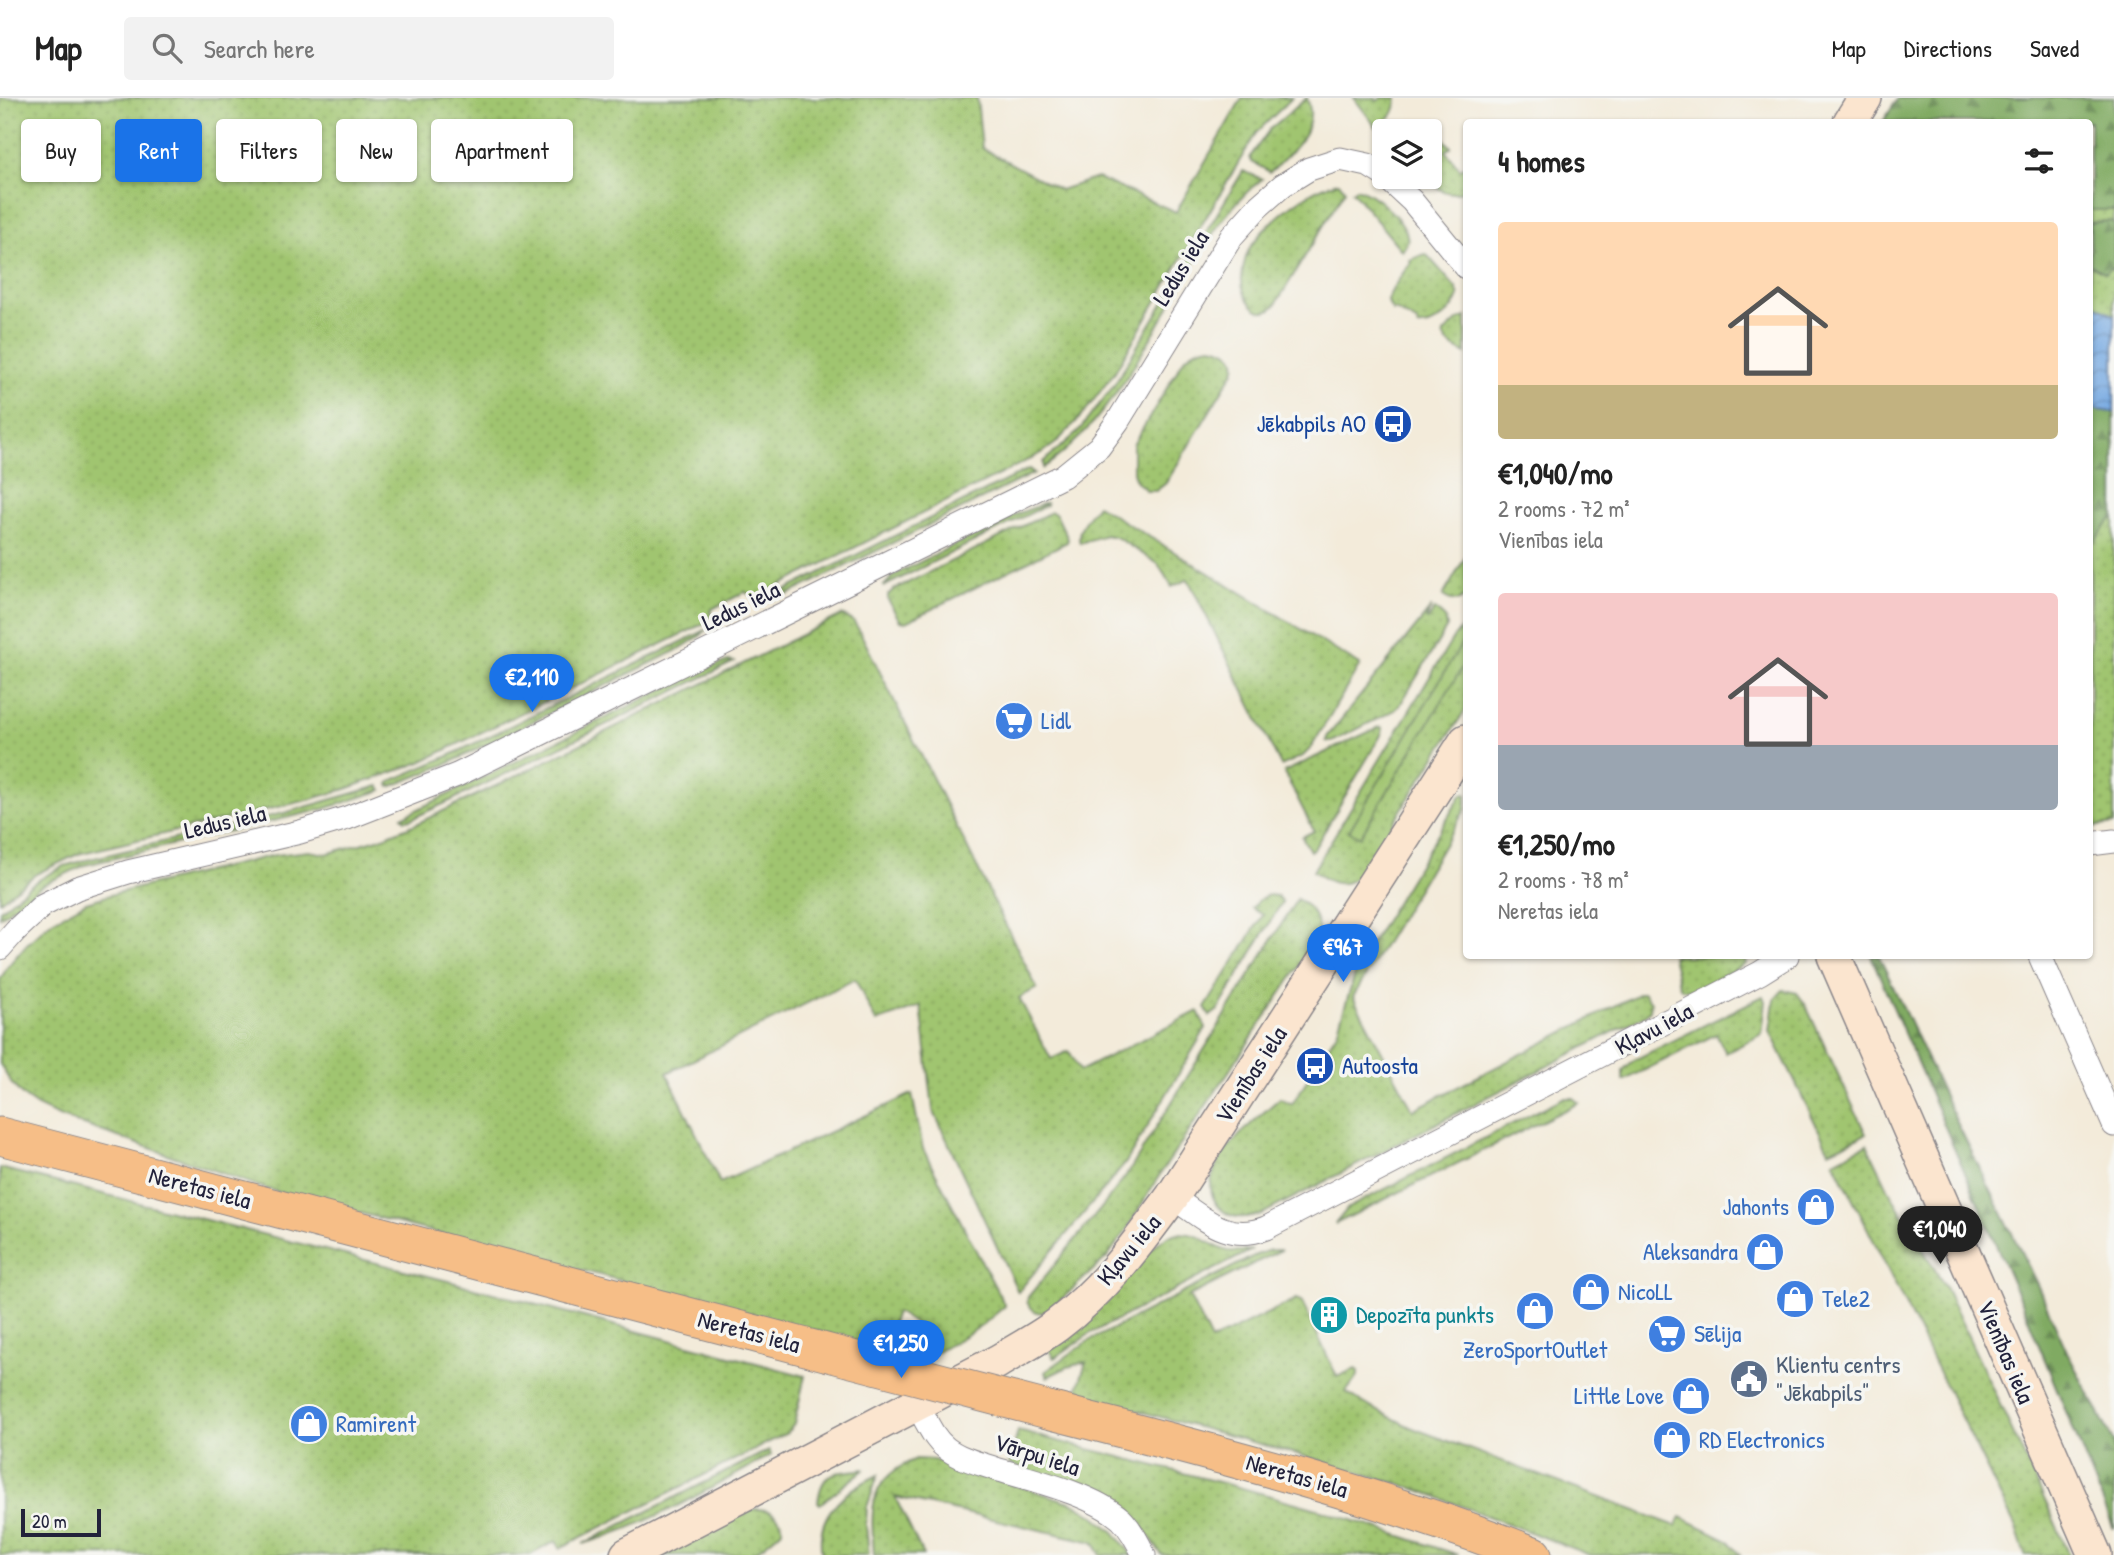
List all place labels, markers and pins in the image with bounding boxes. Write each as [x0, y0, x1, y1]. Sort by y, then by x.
bus stop icon: Jēkabpils AO [1372, 403, 1414, 445]
place label: Jēkabpils AO [1256, 407, 1366, 439]
pin: €2,110 [475, 654, 589, 714]
supermarket icon: Lidl [993, 700, 1035, 742]
place label: Lidl [1041, 704, 1072, 736]
pin: €967 [1302, 924, 1384, 984]
bus stop icon: Autoosta [1294, 1045, 1336, 1087]
place label: Autoosta [1342, 1049, 1418, 1081]
shop icon: Jahonts [1795, 1186, 1837, 1228]
place label: Jahonts [1723, 1190, 1789, 1222]
pin: €1,040 [1883, 1206, 1997, 1266]
shop icon: Aleksandra [1744, 1231, 1786, 1273]
place label: Aleksandra [1643, 1235, 1738, 1267]
shop icon: NicoLL [1570, 1271, 1612, 1313]
place label: NicoLL [1618, 1275, 1673, 1307]
shop icon: Tele2 [1774, 1278, 1816, 1320]
place label: Tele2 [1822, 1282, 1870, 1314]
shop icon: ZeroSportOutlet [1514, 1290, 1556, 1332]
building icon: Depozīta punkts [1308, 1294, 1350, 1336]
place label: Depozīta punkts [1356, 1298, 1494, 1330]
supermarket icon: Sēlija [1646, 1313, 1688, 1355]
place label: Sēlija [1694, 1317, 1741, 1349]
pin: €1,250 [844, 1320, 958, 1380]
place label: ZeroSportOutlet [1463, 1333, 1608, 1365]
place label: Klientu centrs "Jēkabpils" [1776, 1348, 1901, 1408]
public building icon: Klientu centrs "Jēkabpils" [1728, 1358, 1770, 1400]
shop icon: Little Love [1670, 1375, 1712, 1417]
place label: Little Love [1574, 1379, 1664, 1411]
shop icon: Ramirent [288, 1403, 330, 1445]
place label: Ramirent [336, 1407, 417, 1439]
shop icon: RD Electronics [1651, 1419, 1693, 1461]
place label: RD Electronics [1699, 1423, 1825, 1455]

